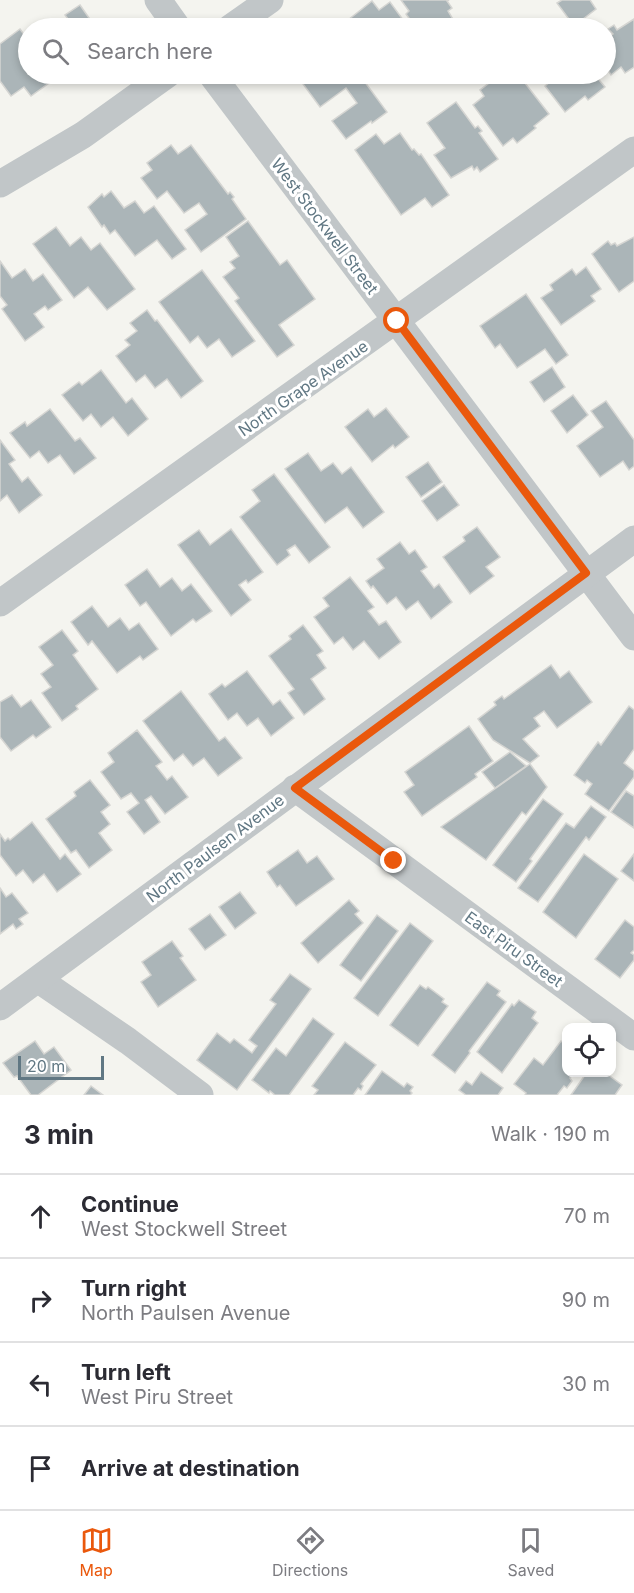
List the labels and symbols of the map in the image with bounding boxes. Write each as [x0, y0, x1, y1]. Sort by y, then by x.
street label: West Stockwell Street [267, 154, 383, 298]
route start [383, 307, 409, 333]
street label: North Grape Avenue [234, 336, 372, 440]
street label: North Paulsen Avenue [142, 790, 288, 906]
route end [380, 847, 406, 873]
street label: East Piru Street [461, 907, 567, 991]
scale bar [18, 1053, 104, 1080]

